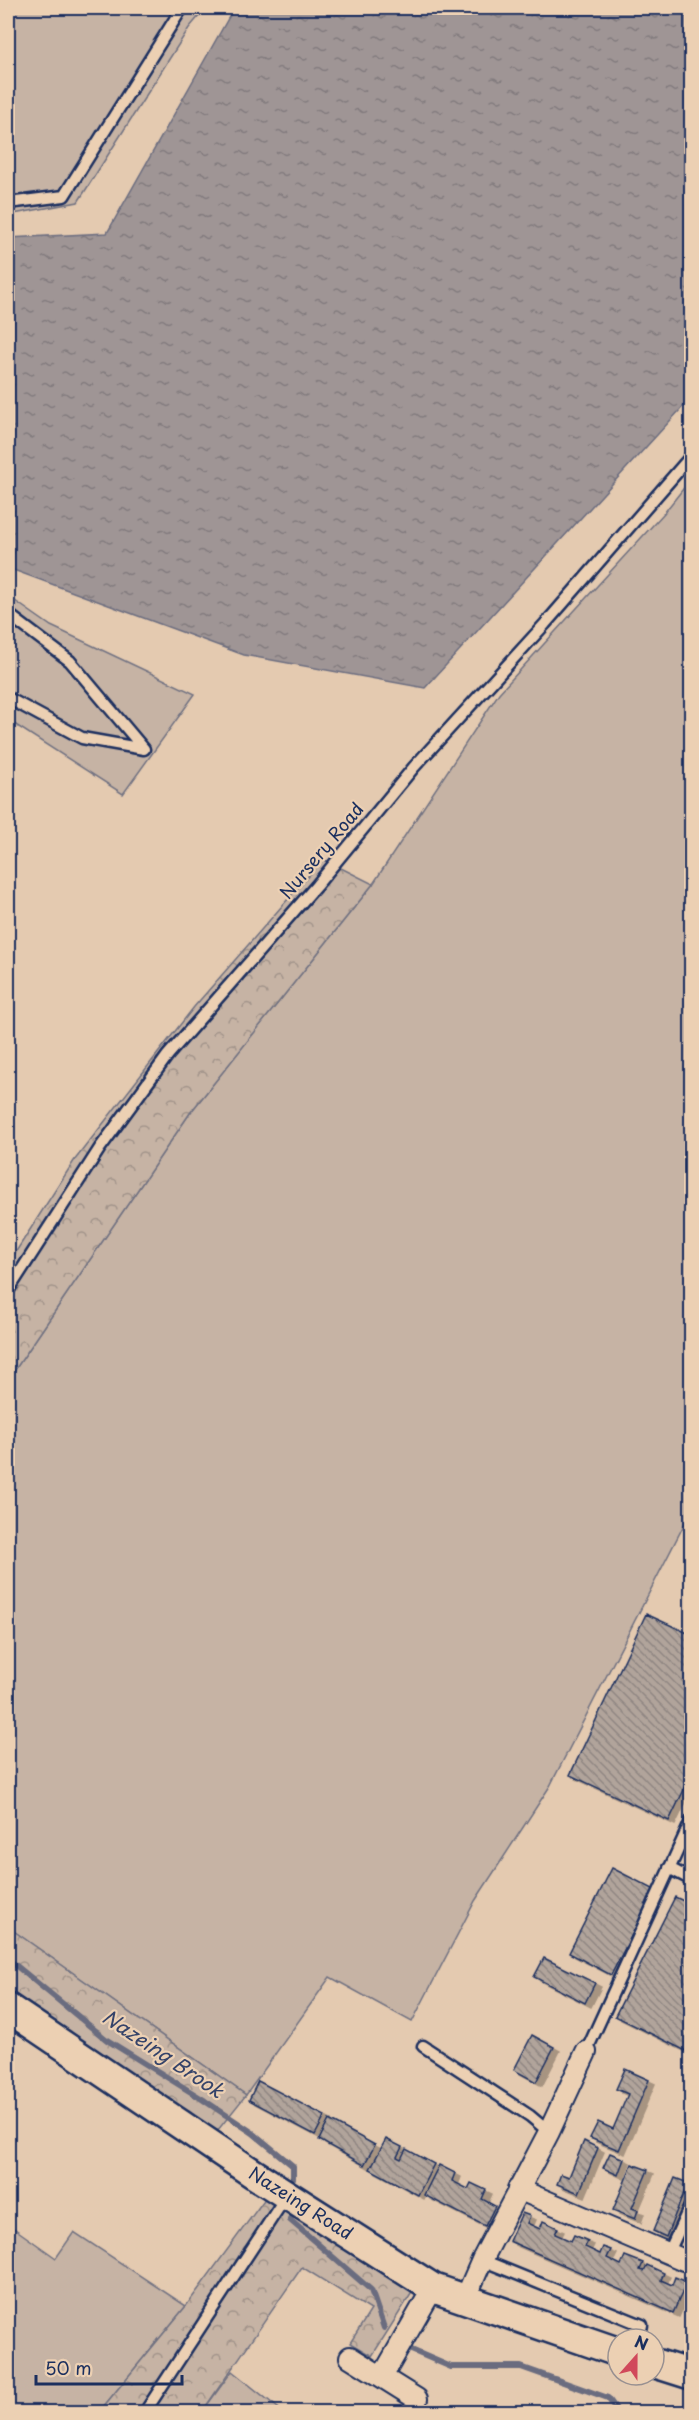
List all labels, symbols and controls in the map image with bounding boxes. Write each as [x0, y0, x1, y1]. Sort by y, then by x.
street label: Nursery Road [272, 796, 369, 904]
water label: Nazeing Brook [97, 2001, 231, 2106]
street label: Nazeing Road [244, 2159, 359, 2246]
north arrow [606, 2327, 666, 2387]
text: N [632, 2329, 652, 2356]
scale bar [36, 2348, 182, 2386]
text: 50 m [45, 2354, 92, 2381]

